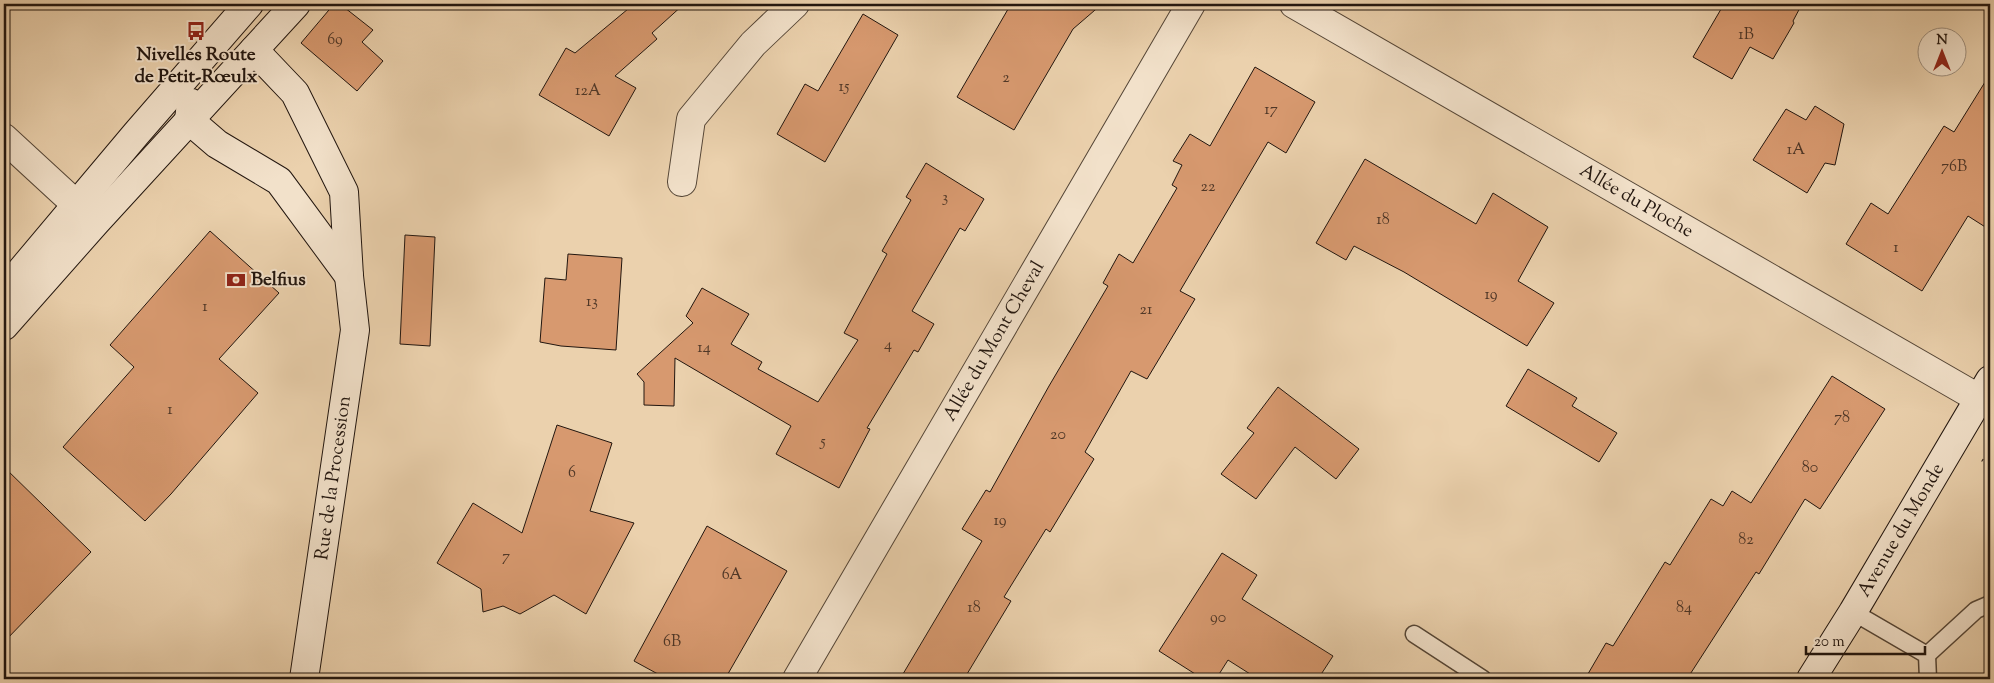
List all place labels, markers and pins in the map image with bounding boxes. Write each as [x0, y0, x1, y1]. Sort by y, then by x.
bus stop icon: Nivelles Route de Petit-Rœulx [185, 20, 207, 42]
place label: Nivelles Route de Petit-Rœulx [135, 42, 258, 91]
place label: Belfius [251, 267, 306, 294]
bank icon: Belfius [225, 269, 247, 291]

